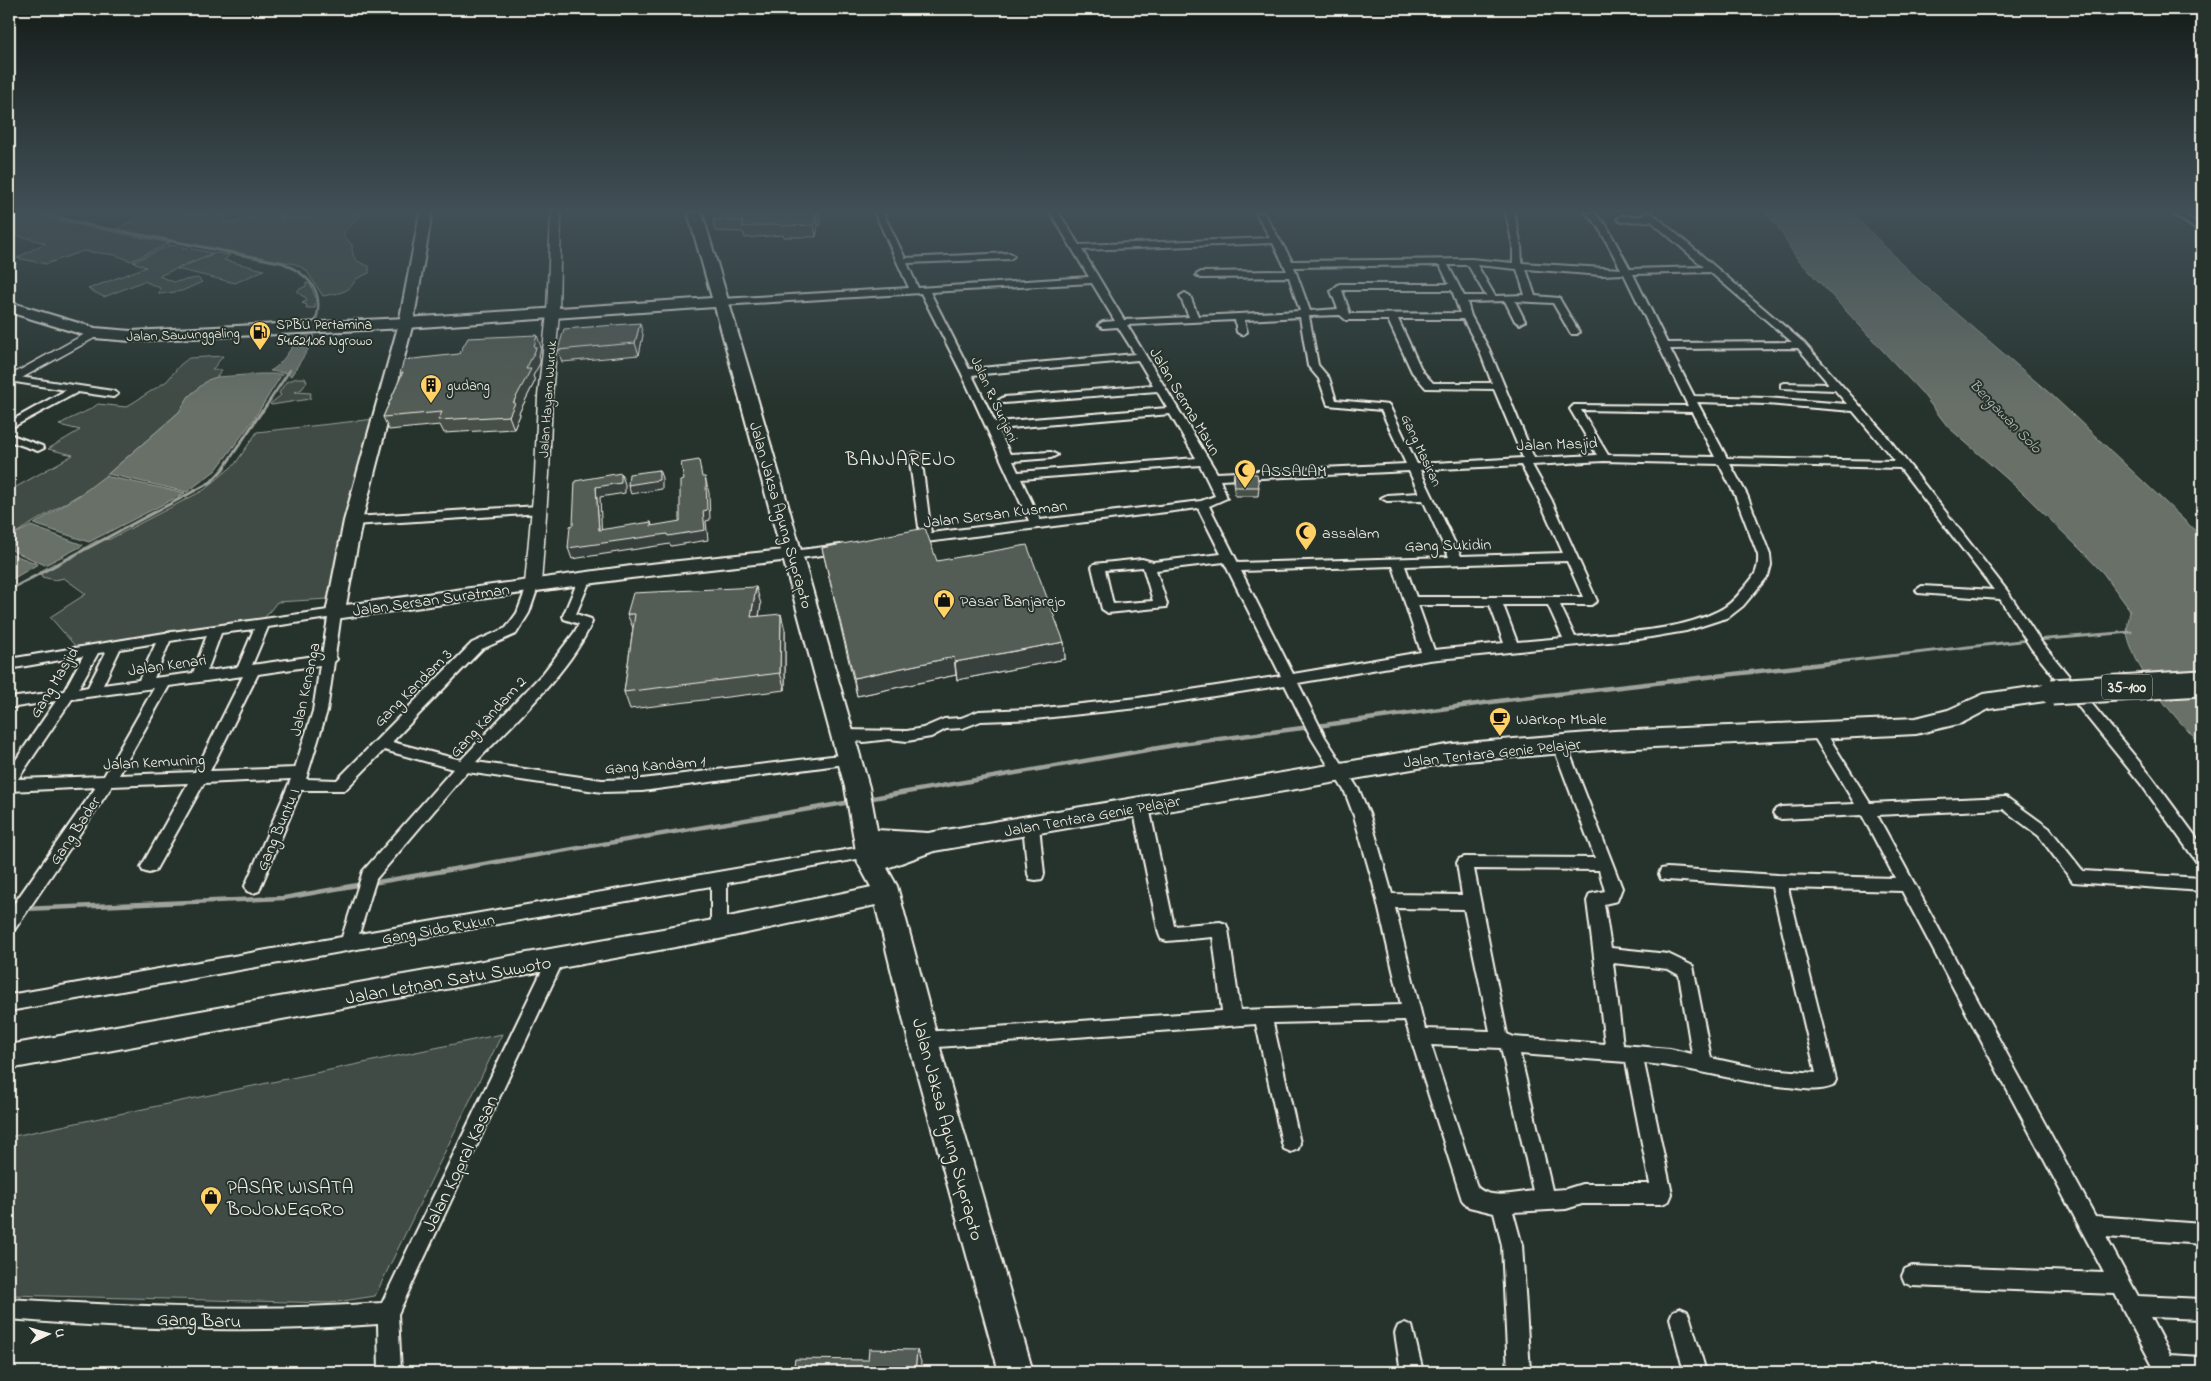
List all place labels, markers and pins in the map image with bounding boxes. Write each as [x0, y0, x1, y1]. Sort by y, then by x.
place label: SPBU Pertamina 54.621.06 Ngrowo [276, 315, 372, 353]
fuel station icon: SPBU Pertamina 54.621.06 Ngrowo [248, 320, 272, 351]
building icon: gudang [419, 373, 443, 404]
place label: gudang [446, 376, 490, 398]
mosque icon: ASSALAM [1233, 458, 1257, 489]
place label: ASSALAM [1261, 460, 1327, 484]
mosque icon: assalam [1294, 520, 1318, 551]
place label: assalam [1322, 522, 1379, 546]
shop icon: Pasar Banjarejo [932, 588, 956, 619]
place label: Pasar Banjarejo [960, 590, 1065, 614]
cafe icon: Warkop Mbale [1488, 706, 1512, 737]
place label: Warkop Mbale [1516, 708, 1608, 732]
place label: PASAR WISATA BOJONEGORO [226, 1175, 353, 1224]
shop icon: PASAR WISATA BOJONEGORO [199, 1185, 223, 1216]

